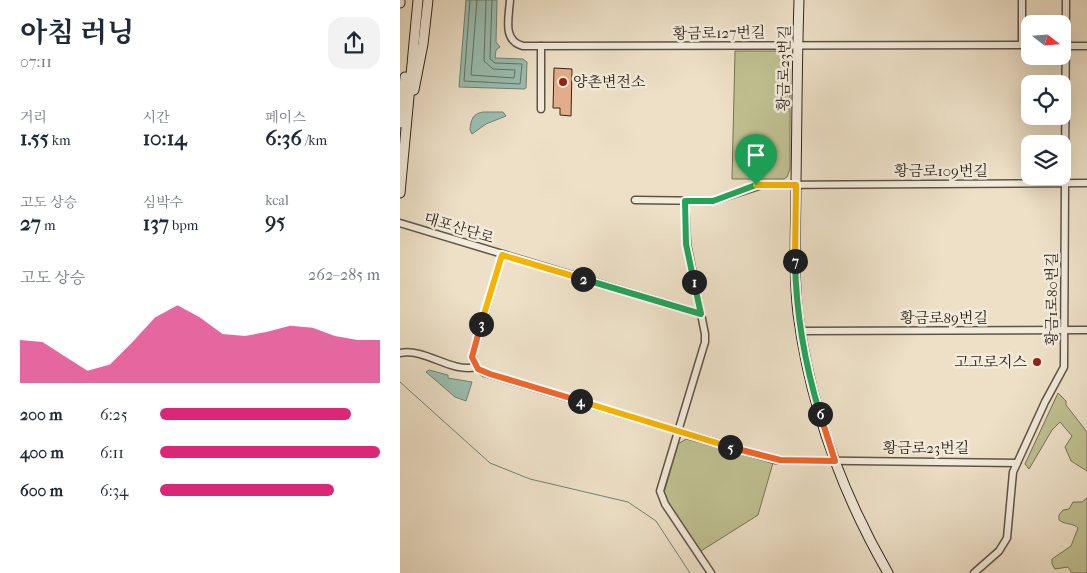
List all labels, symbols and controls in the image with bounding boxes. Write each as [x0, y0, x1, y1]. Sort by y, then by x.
north arrow [1021, 15, 1071, 65]
map controls [1021, 15, 1071, 185]
text: 아침 러닝 [20, 16, 134, 49]
button: share [328, 17, 380, 69]
street label: 황금로127번길 [672, 23, 766, 43]
street label: 황금로23번길 [774, 25, 794, 111]
text: 07:11 [20, 52, 52, 71]
place label: 양촌변전소 [573, 73, 646, 91]
button: locate [1021, 75, 1071, 125]
marker: 양촌변전소 [557, 76, 569, 88]
text: 거리 [20, 109, 47, 126]
text: 시간 [143, 109, 170, 126]
text: 페이스 [265, 109, 306, 126]
text: 1.55 [20, 126, 49, 150]
text: 10:14 [143, 126, 187, 150]
text: 6:36 [265, 126, 302, 150]
text: km [49, 132, 71, 149]
text: /km [302, 132, 327, 149]
pin [735, 134, 777, 185]
button: layers [1021, 135, 1071, 185]
icon: arrive [742, 141, 770, 169]
street label: 황금로109번길 [894, 162, 988, 180]
text: kcal [265, 192, 289, 209]
text: 고도 상승 [20, 194, 77, 211]
text: 심박수 [143, 194, 183, 211]
text: 95 [265, 209, 285, 233]
street label: 대포산단로 [422, 209, 497, 247]
text: 27 [20, 211, 41, 235]
text: 137 [143, 211, 169, 235]
text: m [41, 217, 56, 234]
text: bpm [169, 217, 198, 234]
pin: 7 [782, 248, 808, 274]
street label: 황금1로80번길 [1043, 252, 1061, 346]
text: 7 [792, 253, 799, 270]
text: 262–285 m [308, 265, 380, 284]
pin: 2 [570, 266, 596, 292]
text: 고도 상승 [20, 268, 85, 287]
pin: 1 [682, 270, 706, 294]
text: 2 [580, 271, 587, 288]
text: 1 [692, 274, 697, 291]
street label: 황금로89번길 [900, 309, 988, 327]
pin: 3 [468, 312, 494, 336]
text: 3 [479, 316, 484, 333]
place label: 고고로지스 [955, 353, 1028, 371]
marker: 고고로지스 [1031, 356, 1043, 368]
pin: 4 [568, 388, 592, 414]
text: 4 [576, 393, 585, 410]
pin: 6 [808, 402, 832, 426]
text: 200 m [20, 405, 63, 424]
text: 6:25 [100, 405, 128, 424]
text: 6 [817, 406, 824, 423]
pin: 5 [718, 434, 742, 460]
text: 5 [727, 439, 734, 456]
street label: 황금로23번길 [883, 439, 969, 457]
text: 400 m [20, 443, 64, 462]
text: 6:11 [100, 443, 124, 462]
text: 600 m [20, 481, 63, 500]
text: 6:34 [100, 481, 129, 500]

